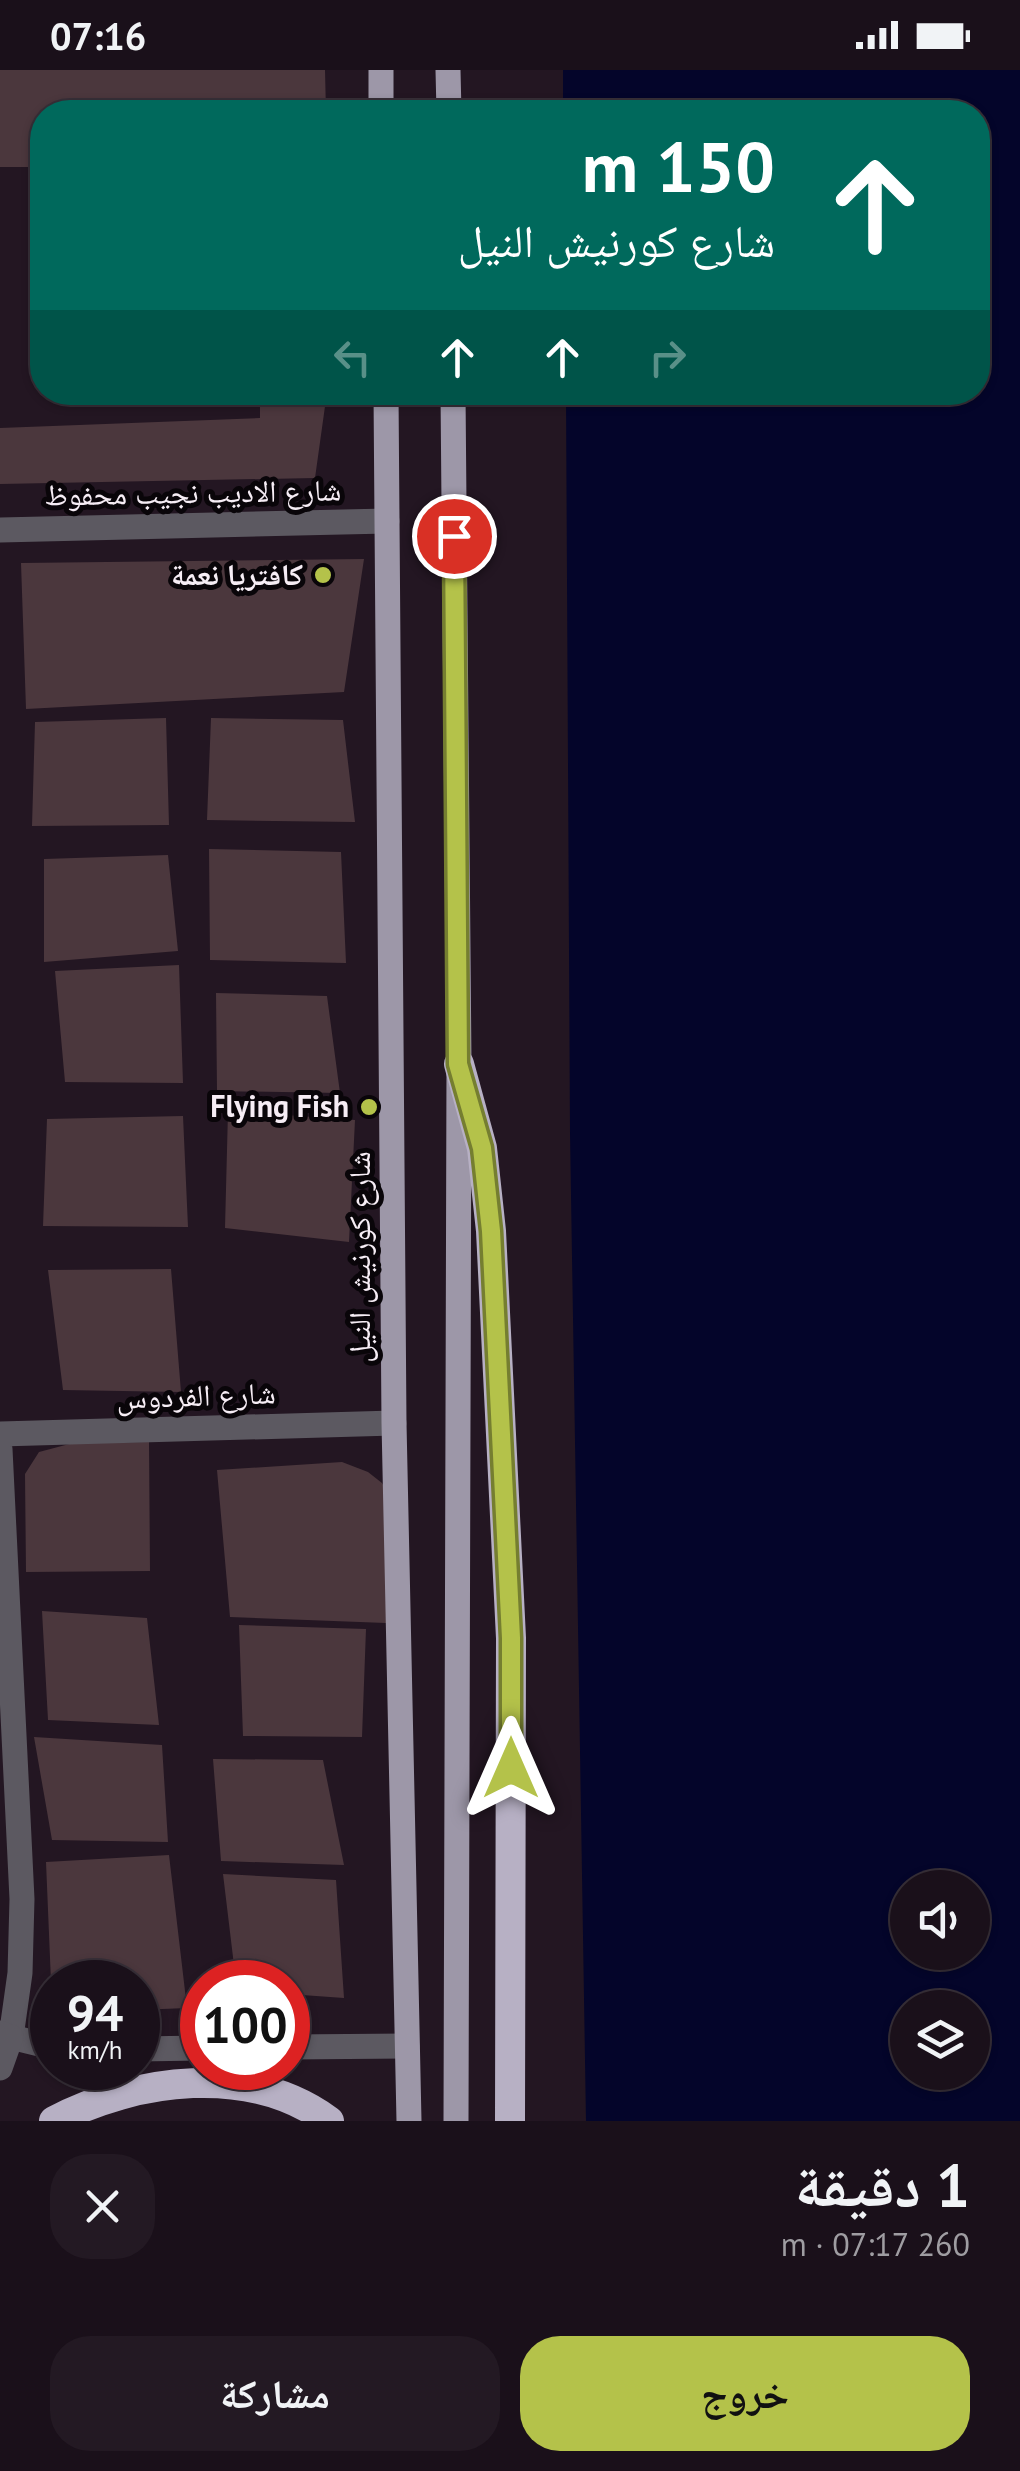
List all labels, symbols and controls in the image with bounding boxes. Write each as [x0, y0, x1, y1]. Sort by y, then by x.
text: 07:16 [50, 11, 146, 60]
text: 150 m [582, 121, 775, 211]
icon: ahead [810, 140, 940, 270]
text: شارع كورنيش النيل [458, 211, 775, 269]
icon: left [325, 330, 380, 385]
icon: ahead [430, 330, 485, 385]
icon: ahead [535, 330, 590, 385]
icon: right [640, 330, 695, 385]
street label: شارع الاديب نجيب محفوظ [44, 469, 342, 515]
pin [412, 494, 497, 579]
icon: arrive [427, 509, 482, 564]
place label: كافتريا نعمة [171, 554, 303, 593]
marker: كافتريا نعمة [312, 564, 334, 586]
place label: Flying Fish [210, 1086, 349, 1125]
marker: Flying Fish [358, 1096, 380, 1118]
street label: شارع كورنيش النيل [339, 1151, 379, 1363]
street label: شارع الفردوس [116, 1372, 276, 1418]
position arrow [459, 1716, 563, 1820]
map controls [890, 1870, 990, 2090]
button: sound [890, 1870, 990, 1970]
speed limit sign: 100 [180, 1960, 310, 2090]
text: 94 [67, 1980, 123, 2045]
button: layers [890, 1990, 990, 2090]
text: km/h [68, 2034, 122, 2066]
text: 1 دقيقة [795, 2146, 970, 2224]
button: close [50, 2154, 155, 2259]
text: 260 m · 07:17 [781, 2223, 970, 2265]
button: مشاركة [50, 2336, 500, 2451]
button: خروج [520, 2336, 970, 2451]

